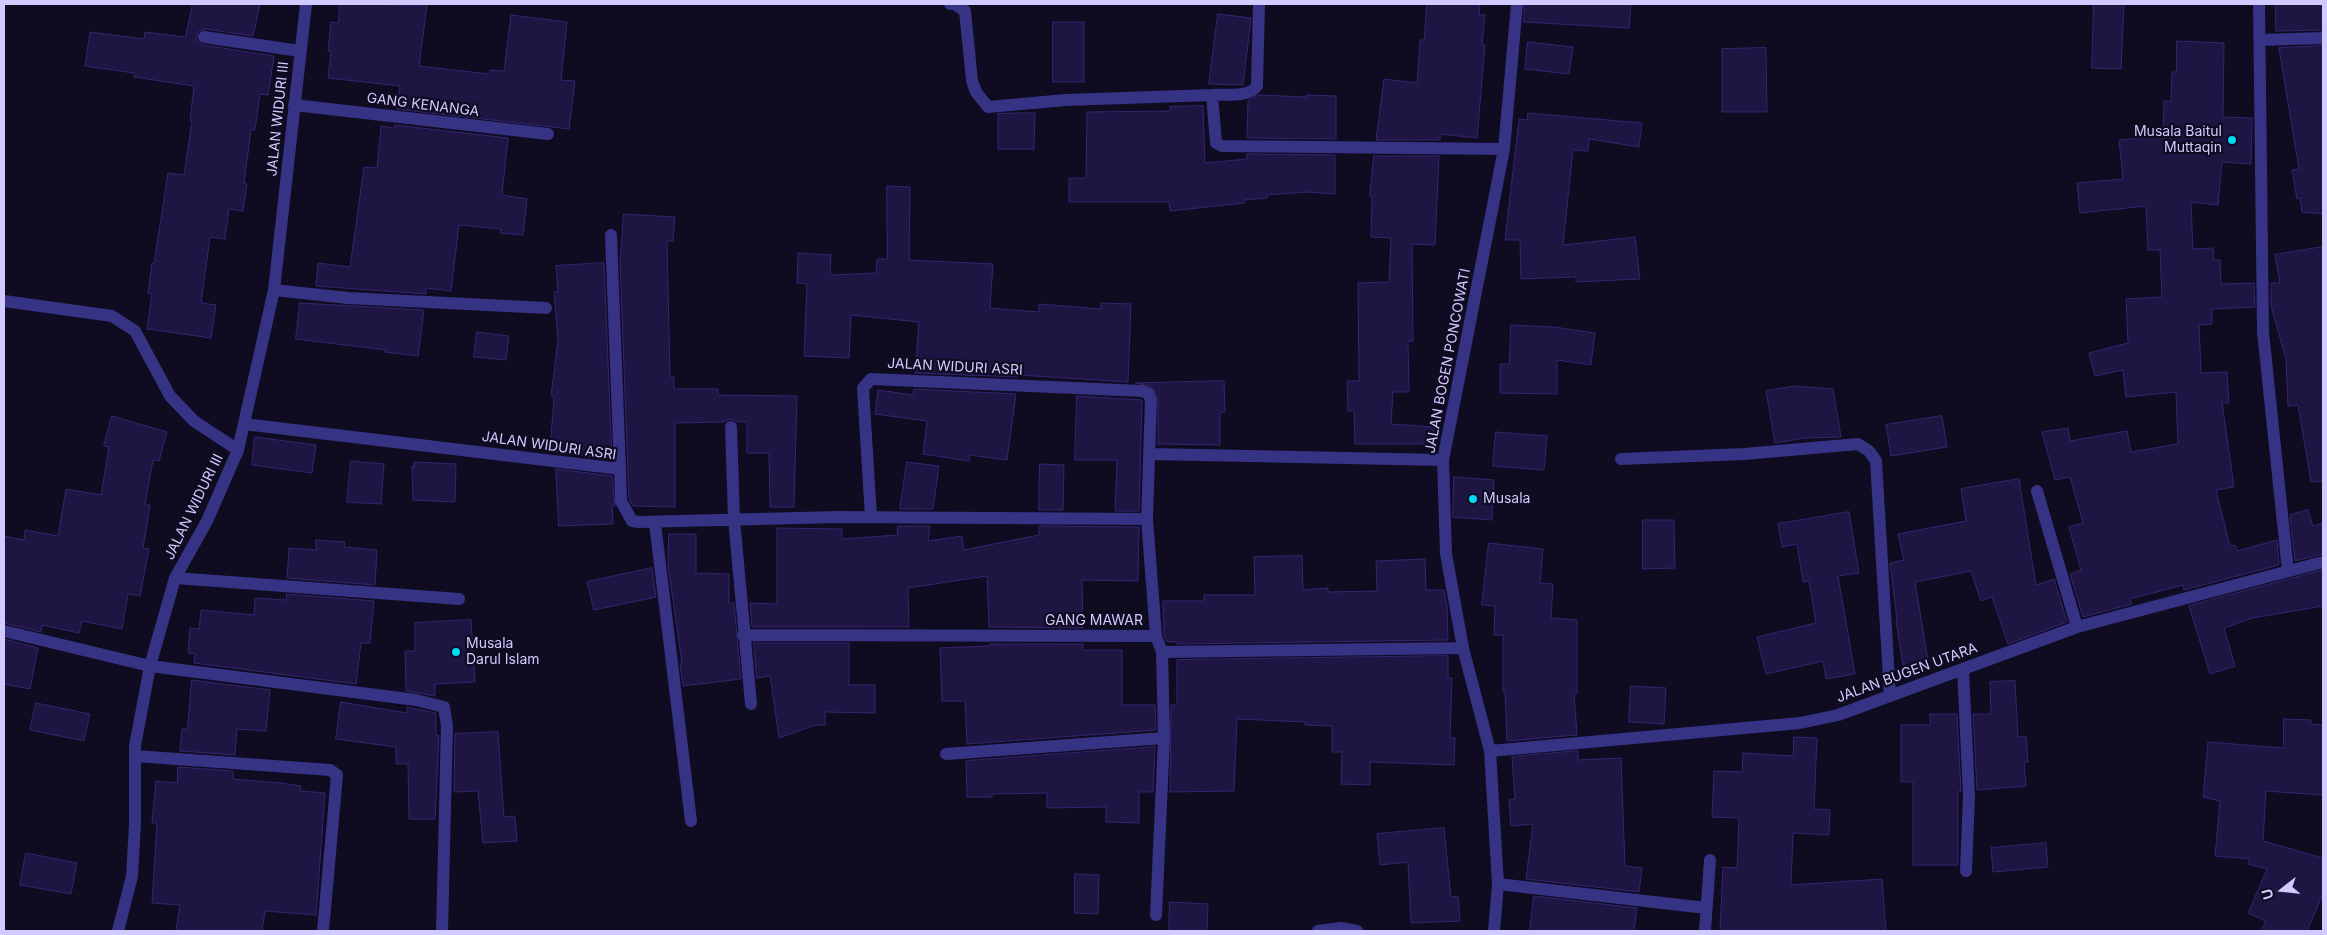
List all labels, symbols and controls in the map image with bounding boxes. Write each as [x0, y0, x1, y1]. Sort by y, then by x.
street label: JALAN WIDURI III [264, 61, 292, 177]
street label: GANG KENANGA [366, 90, 480, 120]
place label: Musala Baitul Muttaqin [2134, 124, 2222, 156]
marker: Musala Baitul Muttaqin [2226, 134, 2238, 146]
street label: JALAN BOGEN PONCOWATI [1422, 267, 1474, 455]
street label: JALAN WIDURI ASRI [887, 355, 1023, 379]
street label: JALAN WIDURI ASRI [481, 428, 617, 464]
street label: JALAN WIDURI III [161, 451, 227, 563]
place label: Musala [1483, 491, 1530, 507]
marker: Musala [1467, 493, 1479, 505]
street label: GANG MAWAR [1045, 613, 1143, 629]
place label: Musala Darul Islam [466, 636, 540, 669]
street label: JALAN BUGEN UTARA [1834, 640, 1980, 706]
marker: Musala Darul Islam [450, 646, 462, 658]
north arrow [2257, 865, 2307, 915]
text: U [2258, 887, 2277, 902]

